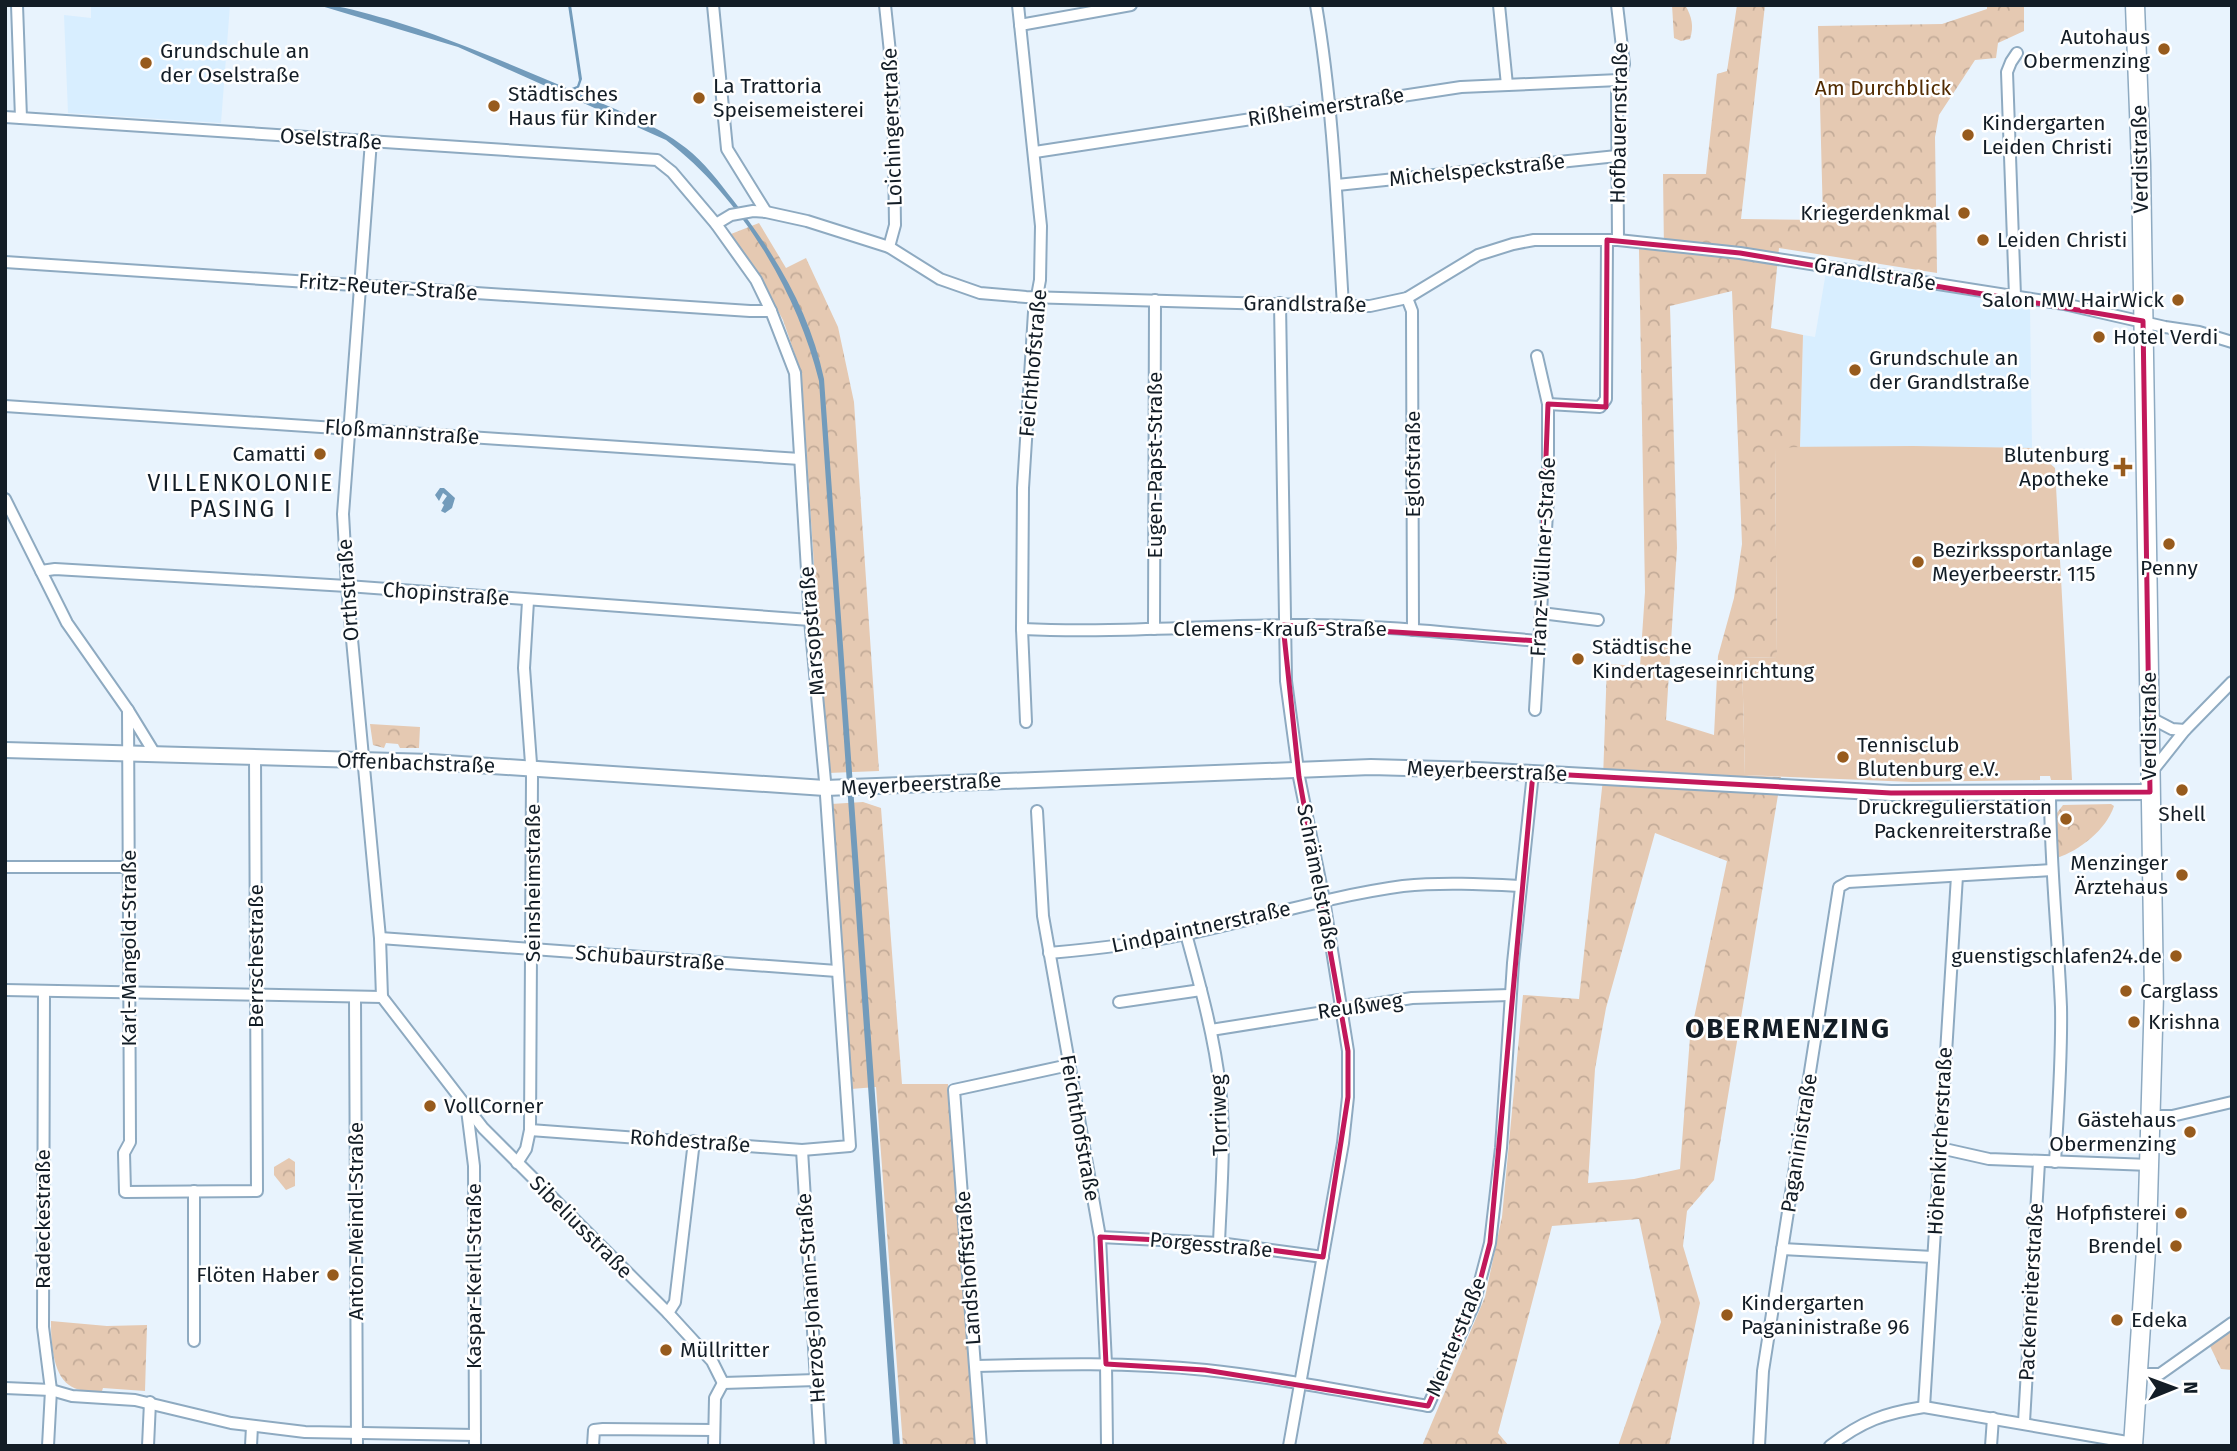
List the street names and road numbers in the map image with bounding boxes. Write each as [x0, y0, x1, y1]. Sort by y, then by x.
street label: Hofbauernstraße [1605, 42, 1633, 204]
street label: Loichingerstraße [876, 47, 908, 207]
street label: Rißheimerstraße [1246, 82, 1406, 132]
street label: Verdistraße [2126, 104, 2154, 214]
street label: Oselstraße [279, 122, 383, 156]
street label: Michelspeckstraße [1388, 148, 1566, 192]
street label: Grandlstraße [1812, 252, 1938, 296]
street label: Fritz-Reuter-Straße [297, 268, 479, 306]
street label: Feichthofstraße [1014, 288, 1052, 438]
street label: Grandlstraße [1243, 290, 1367, 318]
street label: Eugen-Papst-Straße [1142, 372, 1168, 558]
street label: Eglofstraße [1400, 410, 1426, 518]
street label: Floßmannstraße [324, 414, 480, 450]
street label: Franz-Wüllner-Straße [1525, 457, 1561, 657]
street label: Orthstraße [331, 538, 365, 642]
street label: Marsopstraße [793, 565, 831, 697]
street label: Chopinstraße [382, 577, 510, 611]
street label: Clemens-Krauß-Straße [1173, 616, 1387, 642]
street label: Verdistraße [2136, 672, 2162, 780]
street label: Offenbachstraße [336, 747, 496, 779]
street label: Meyerbeerstraße [1406, 755, 1568, 787]
street label: Meyerbeerstraße [840, 767, 1002, 801]
street label: Schrämelstraße [1291, 802, 1345, 952]
street label: Seinsheimstraße [520, 804, 546, 962]
street label: Karl-Mangold-Straße [116, 849, 142, 1047]
street label: Berrschestraße [243, 884, 269, 1028]
street label: Lindpaintnerstraße [1109, 895, 1293, 959]
street label: Schubaurstraße [574, 940, 726, 976]
street label: Reußweg [1316, 987, 1404, 1025]
street label: Höhenkircherstraße [1922, 1046, 1958, 1236]
street label: Feichthofstraße [1054, 1053, 1106, 1203]
street label: Paganinistraße [1775, 1071, 1823, 1215]
street label: Torriweg [1205, 1074, 1233, 1156]
street label: Anton-Meindl-Straße [343, 1122, 369, 1320]
street label: Rohdestraße [629, 1124, 751, 1158]
street label: Radeckestraße [30, 1149, 56, 1289]
street label: Sibeliusstraße [524, 1170, 638, 1284]
street label: Kaspar-Kerll-Straße [461, 1183, 487, 1369]
street label: Landshoffstraße [950, 1190, 986, 1346]
street label: Herzog-Johann-Straße [791, 1192, 831, 1404]
street label: Packenreiterstraße [2013, 1202, 2049, 1382]
street label: Porgesstraße [1148, 1227, 1274, 1263]
street label: Menterstraße [1420, 1273, 1492, 1401]

